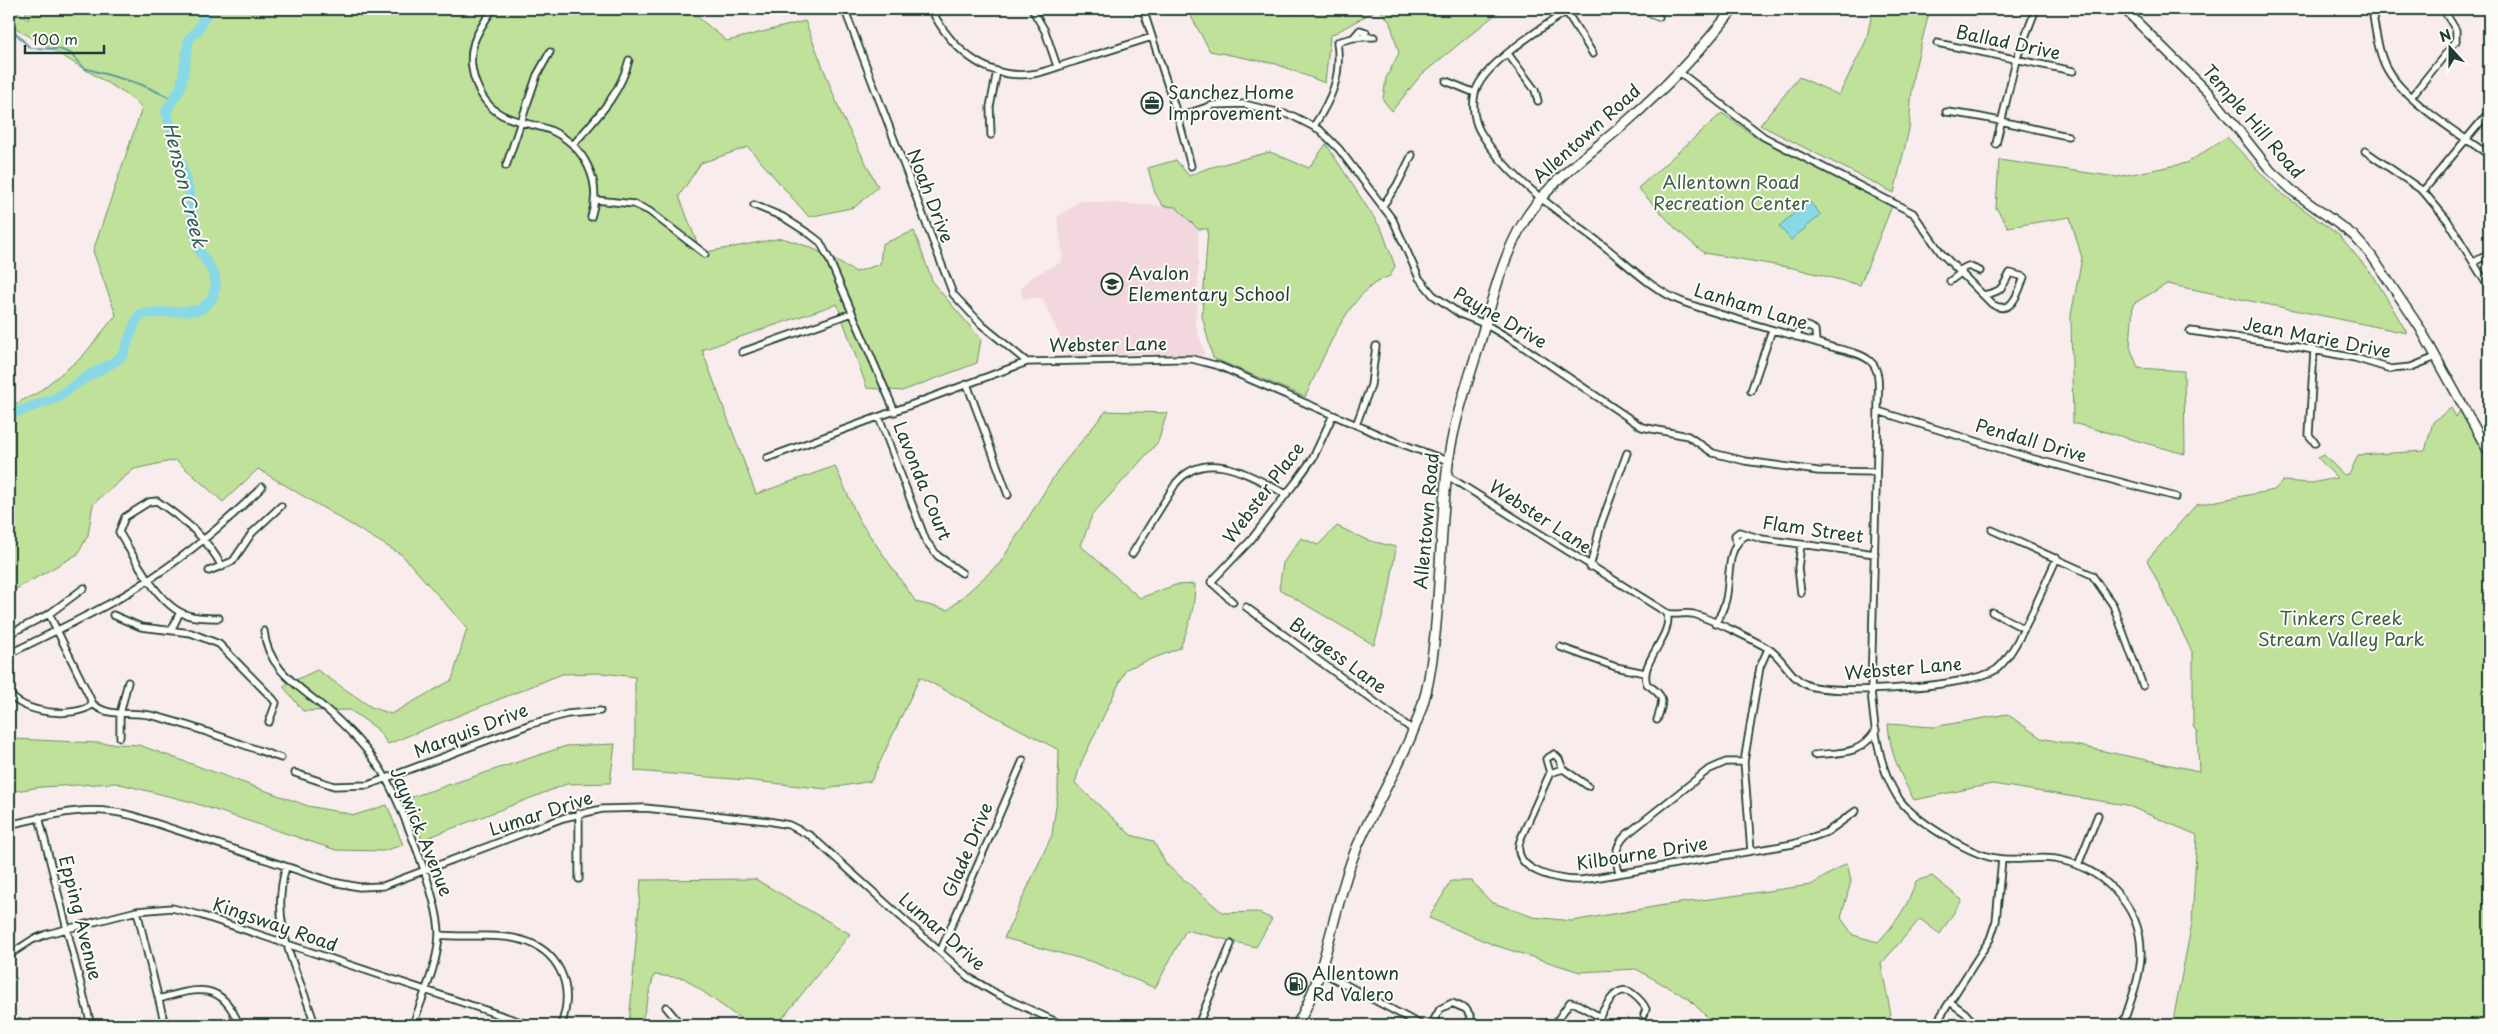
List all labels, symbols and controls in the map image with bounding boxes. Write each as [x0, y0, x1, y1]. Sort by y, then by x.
street label: Ballad Drive [1954, 17, 2063, 66]
scale bar [25, 22, 104, 54]
north arrow [2426, 22, 2476, 72]
text: N [2436, 24, 2454, 47]
text: 100 m [32, 27, 78, 50]
street label: Temple Hill Road [2197, 58, 2311, 184]
street label: Allentown Road [1526, 77, 1646, 189]
place label: Sanchez Home Improvement [1168, 78, 1294, 126]
office icon: Sanchez Home Improvement [1140, 91, 1164, 115]
water label: Henson Creek [157, 119, 215, 252]
street label: Noah Drive [901, 145, 962, 246]
park label: Allentown Road Recreation Center [1653, 168, 1810, 216]
place label: Avalon Elementary School [1128, 259, 1290, 307]
school or university icon: Avalon Elementary School [1100, 272, 1124, 296]
street label: Lanham Lane [1691, 275, 1812, 336]
street label: Payne Drive [1449, 279, 1553, 354]
street label: Jean Marie Drive [2241, 309, 2394, 364]
street label: Webster Lane [1049, 329, 1167, 358]
street label: Pendall Drive [1973, 411, 2090, 468]
street label: Lavonda Court [887, 417, 960, 544]
street label: Webster Place [1216, 436, 1310, 549]
street label: Allentown Road [1406, 451, 1445, 590]
street label: Webster Lane [1484, 472, 1598, 559]
street label: Flam Street [1761, 508, 1865, 549]
park label: Tinkers Creek Stream Valley Park [2258, 604, 2424, 652]
street label: Burgess Lane [1284, 610, 1393, 699]
street label: Webster Lane [1843, 649, 1963, 686]
street label: Marquis Drive [409, 695, 532, 764]
street label: Jaywick Avenue [384, 763, 461, 900]
street label: Lumar Drive [485, 783, 596, 842]
street label: Glade Drive [934, 798, 999, 901]
street label: Kilbourne Drive [1574, 829, 1709, 876]
street label: Epping Avenue [53, 852, 110, 983]
street label: Lumar Drive [893, 885, 993, 976]
street label: Kingsway Road [209, 890, 341, 958]
place label: Allentown Rd Valero [1312, 959, 1399, 1007]
fuel station icon: Allentown Rd Valero [1284, 972, 1308, 996]

